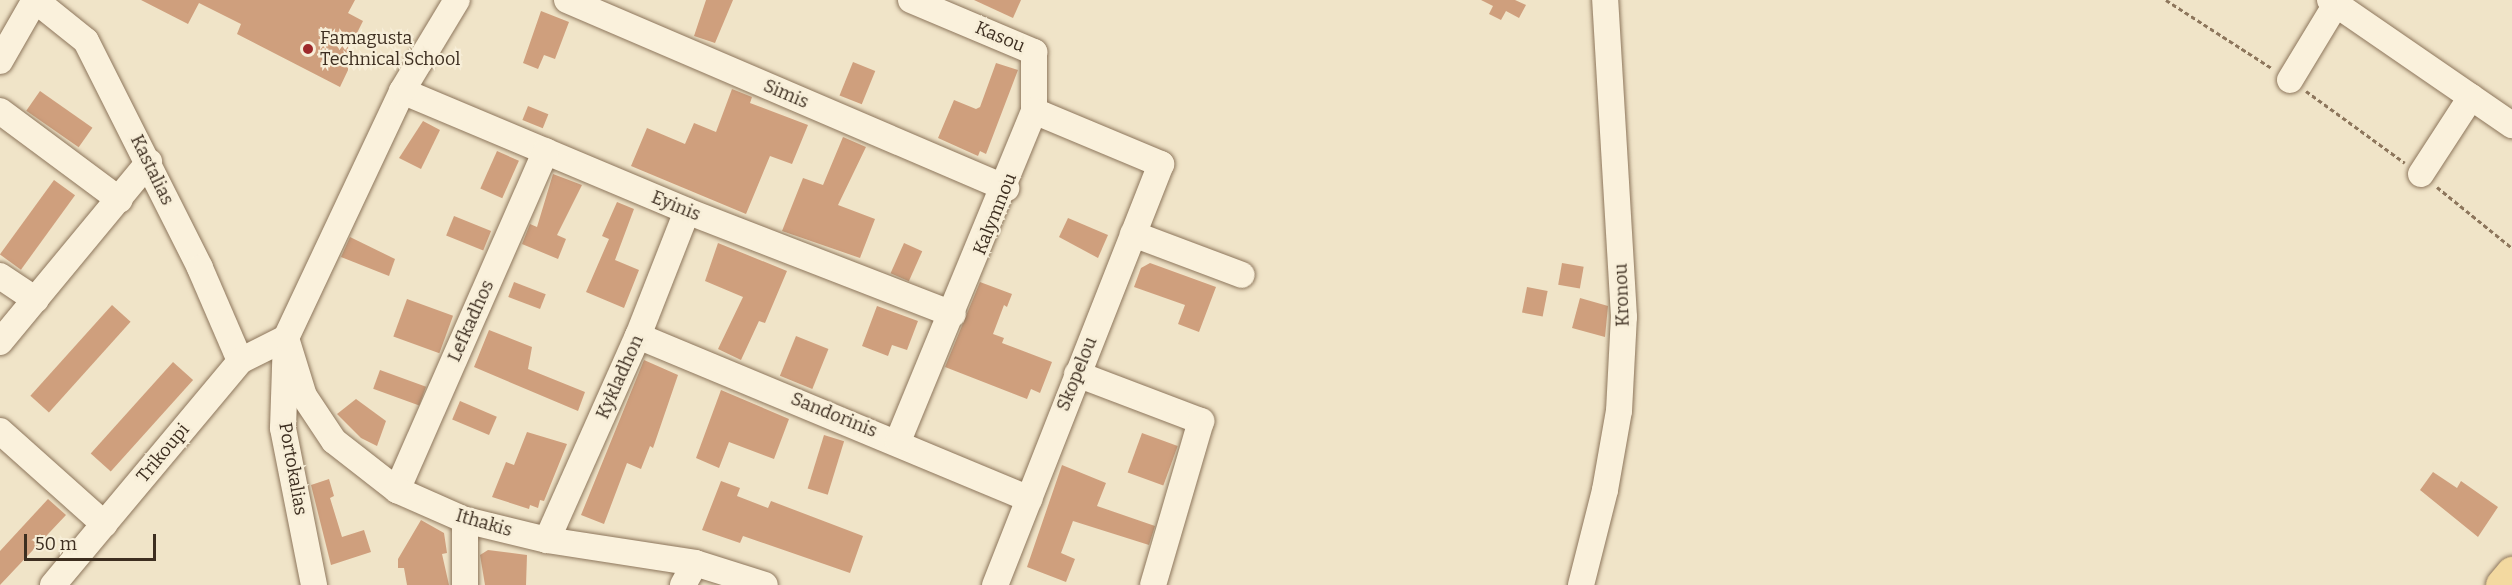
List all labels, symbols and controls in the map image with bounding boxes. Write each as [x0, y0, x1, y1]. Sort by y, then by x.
street label: Kasou [972, 17, 1028, 57]
place label: Famagusta Technical School [320, 28, 460, 70]
marker: Famagusta Technical School [301, 42, 315, 56]
street label: Simis [760, 75, 812, 113]
street label: Kastalias [126, 131, 178, 209]
street label: Kalymnou [969, 170, 1021, 258]
street label: Eyinis [648, 186, 704, 226]
street label: Kronou [1610, 263, 1634, 327]
street label: Lefkadhos [443, 277, 499, 365]
street label: Kykladhon [592, 332, 648, 422]
street label: Skopelou [1052, 334, 1102, 414]
street label: Sandorinis [788, 388, 880, 442]
street label: Trikoupi [132, 419, 194, 487]
street label: Portokalias [274, 421, 312, 517]
street label: Ithakis [453, 505, 515, 541]
scale bar [27, 522, 159, 560]
text: 50 m [35, 533, 77, 555]

